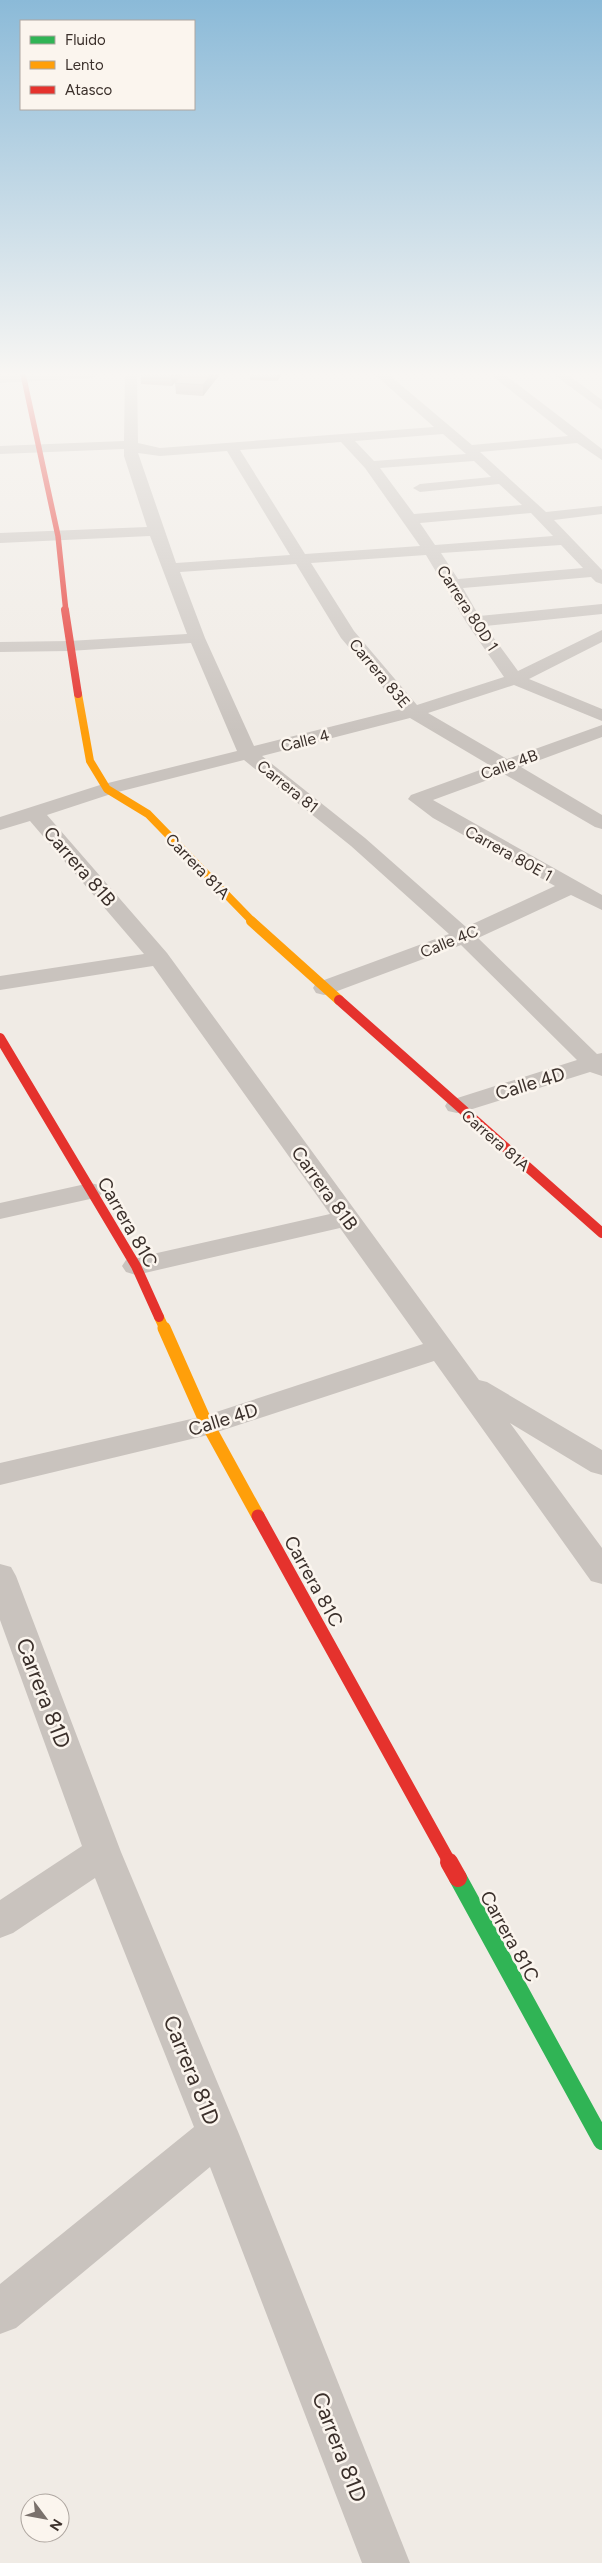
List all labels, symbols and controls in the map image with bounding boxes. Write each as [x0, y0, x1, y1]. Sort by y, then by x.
legend [20, 20, 195, 110]
text: Fluido [65, 31, 106, 49]
text: Lento [65, 56, 104, 74]
text: Atasco [65, 81, 113, 99]
street label: Carrera 80D 1 [433, 562, 502, 655]
street label: Carrera 83E [345, 635, 414, 712]
street label: Calle 4 [279, 725, 331, 756]
street label: Calle 4B [478, 745, 540, 784]
street label: Carrera 81 [253, 756, 322, 817]
street label: Carrera 81B [39, 822, 121, 911]
street label: Carrera 80E 1 [462, 822, 556, 885]
street label: Carrera 81A [162, 830, 234, 903]
street label: Calle 4C [417, 921, 481, 962]
street label: Calle 4D [493, 1062, 568, 1105]
street label: Carrera 81A [458, 1106, 534, 1175]
street label: Carrera 81B [286, 1142, 363, 1235]
street label: Carrera 81C [92, 1173, 163, 1272]
street label: Calle 4D [186, 1398, 261, 1441]
street label: Carrera 81C [279, 1532, 348, 1631]
street label: Carrera 81D [10, 1634, 77, 1752]
street label: Carrera 81C [475, 1887, 544, 1986]
street label: Carrera 81D [157, 2011, 226, 2129]
street label: Carrera 81D [306, 2388, 373, 2506]
north arrow [20, 2493, 70, 2543]
text: N [46, 2516, 66, 2534]

